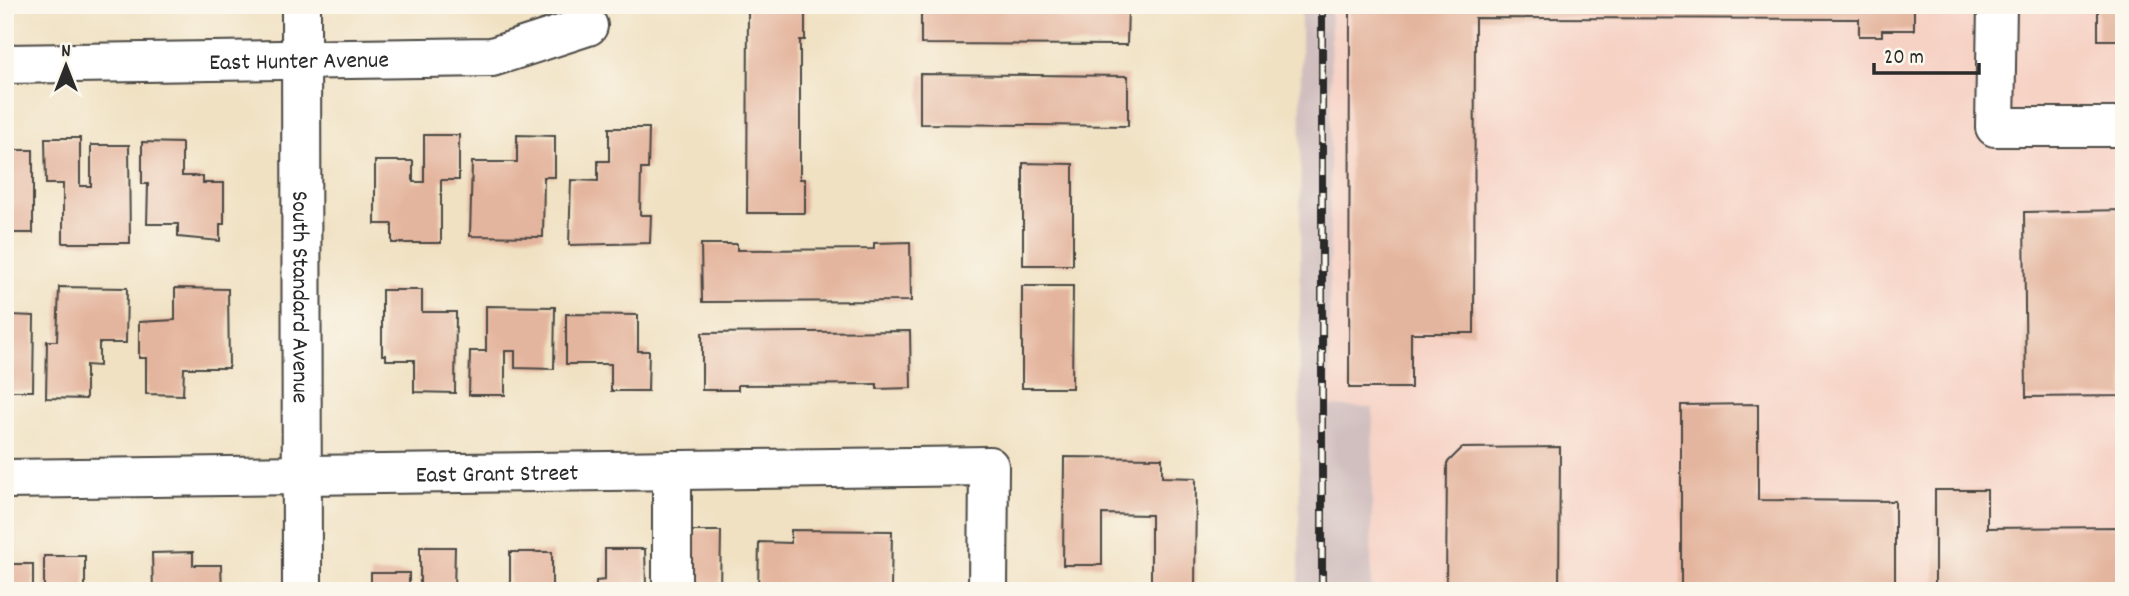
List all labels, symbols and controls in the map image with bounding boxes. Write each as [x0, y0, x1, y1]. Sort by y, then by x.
north arrow [32, 32, 102, 102]
scale bar [1874, 32, 1979, 76]
text: N [61, 39, 71, 66]
street label: East Hunter Avenue [209, 44, 389, 81]
text: 20 m [1884, 44, 1924, 74]
street label: South Standard Avenue [281, 191, 316, 403]
street label: East Grant Street [415, 457, 579, 494]

